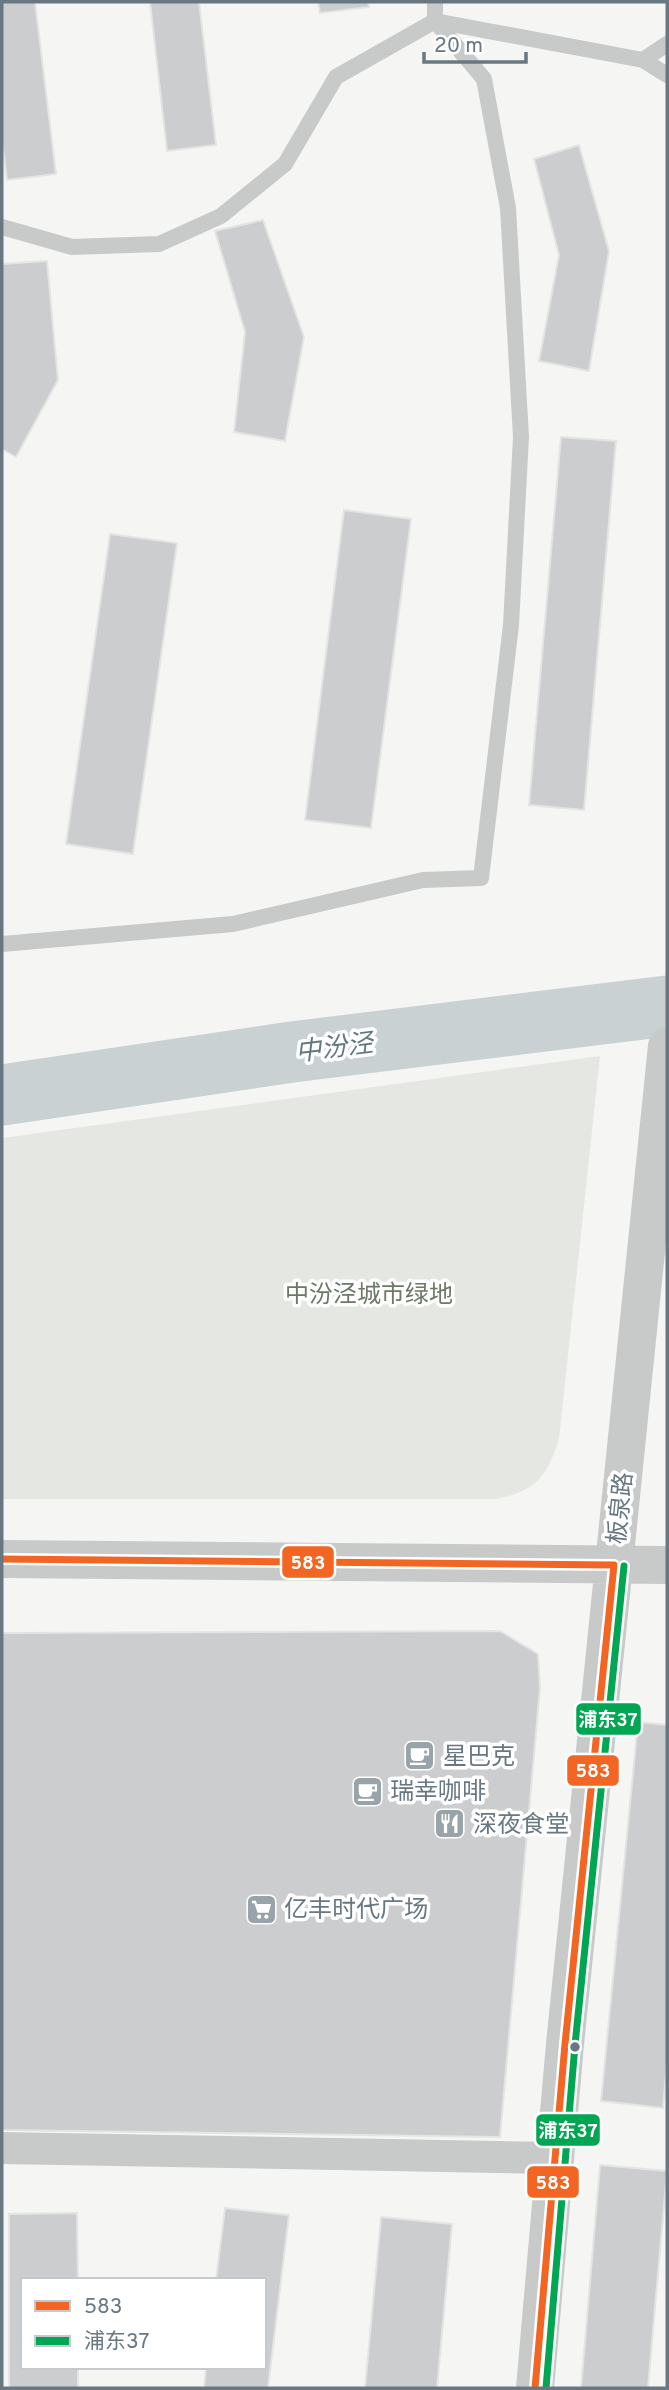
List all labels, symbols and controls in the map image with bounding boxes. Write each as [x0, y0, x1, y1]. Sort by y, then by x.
scale bar [424, 21, 526, 65]
text: 20 m [434, 33, 483, 60]
water label: 中汾泾 [294, 1028, 378, 1071]
park label: 中汾泾城市绿地 [285, 1281, 453, 1311]
street label: 板泉路 [603, 1471, 641, 1546]
line badge: 583 [281, 1545, 335, 1579]
text: 583 [291, 1552, 325, 1576]
line badge: 浦东37 [575, 1702, 642, 1736]
text: 浦东37 [578, 1709, 638, 1733]
cafe icon: 星巴克 [403, 1739, 437, 1773]
place label: 星巴克 [443, 1743, 515, 1773]
line badge: 583 [566, 1754, 620, 1787]
text: 583 [576, 1760, 610, 1784]
cafe icon: 瑞幸咖啡 [350, 1774, 384, 1808]
place label: 瑞幸咖啡 [390, 1778, 486, 1808]
restaurant icon: 深夜食堂 [433, 1807, 467, 1841]
place label: 深夜食堂 [473, 1811, 569, 1841]
supermarket icon: 亿丰时代广场 [244, 1892, 278, 1926]
place label: 亿丰时代广场 [284, 1896, 428, 1926]
unlabelled marker [568, 2040, 582, 2054]
line badge: 浦东37 [535, 2113, 601, 2147]
text: 浦东37 [538, 2120, 598, 2144]
line badge: 583 [526, 2165, 580, 2199]
text: 583 [536, 2172, 570, 2196]
legend [21, 2278, 266, 2369]
text: 583 [84, 2294, 123, 2321]
text: 浦东37 [84, 2329, 149, 2356]

